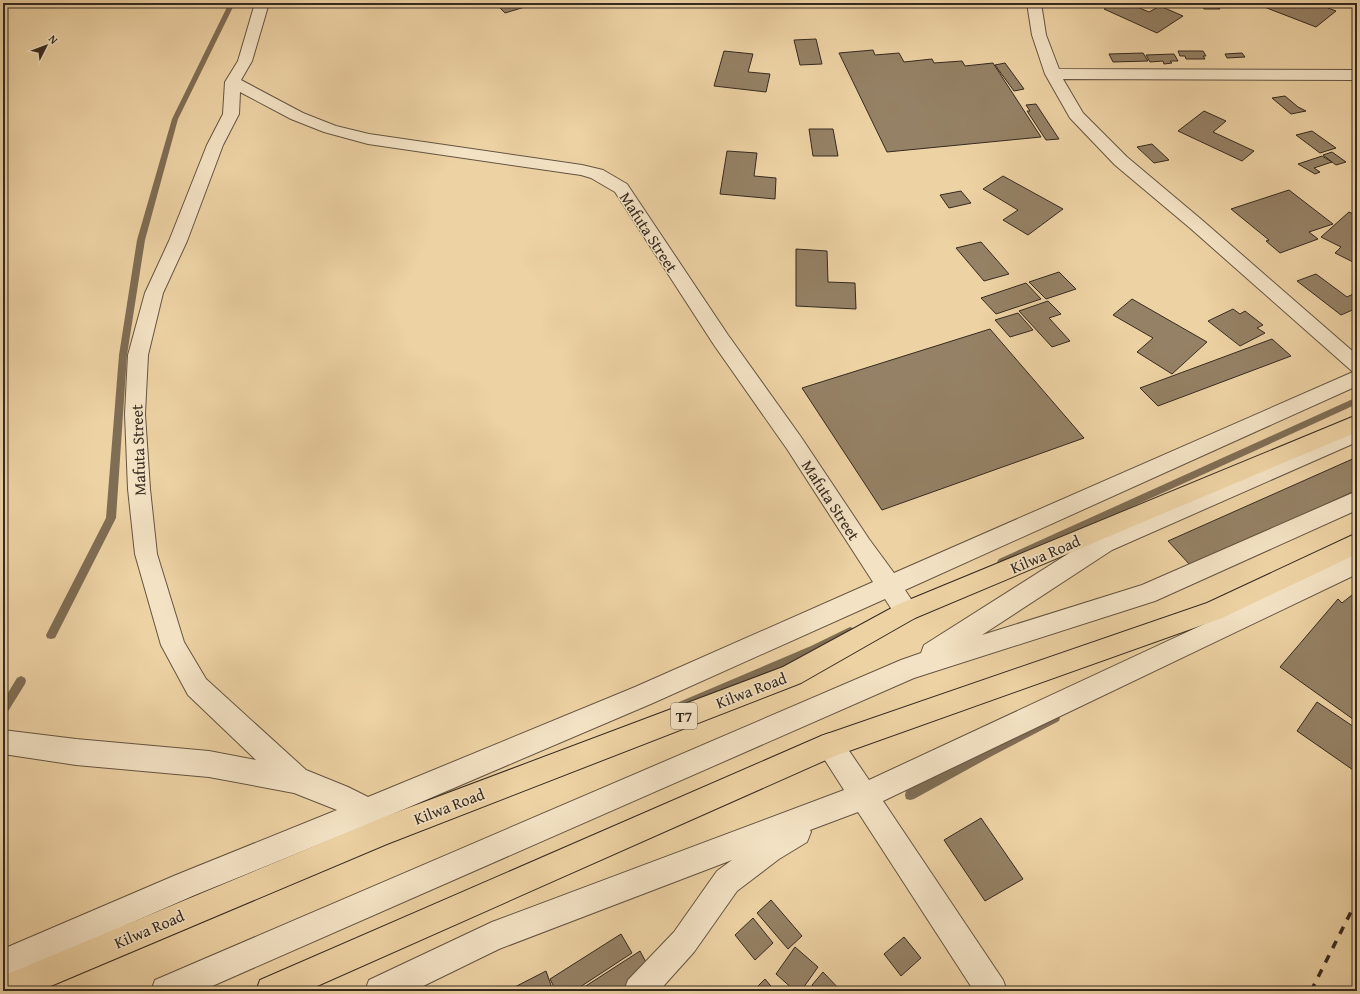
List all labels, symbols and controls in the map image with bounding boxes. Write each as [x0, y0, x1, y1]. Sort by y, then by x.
north arrow [26, 26, 66, 66]
text: N [45, 31, 62, 48]
street label: Mafuta Street [614, 187, 684, 277]
street label: Mafuta Street [124, 403, 152, 496]
street label: Mafuta Street [796, 455, 866, 545]
street label: Kilwa Road [1006, 528, 1084, 580]
street label: Kilwa Road [712, 665, 790, 714]
road number: T7 [671, 703, 697, 729]
street label: Kilwa Road [410, 781, 488, 830]
street label: Kilwa Road [110, 903, 188, 955]

